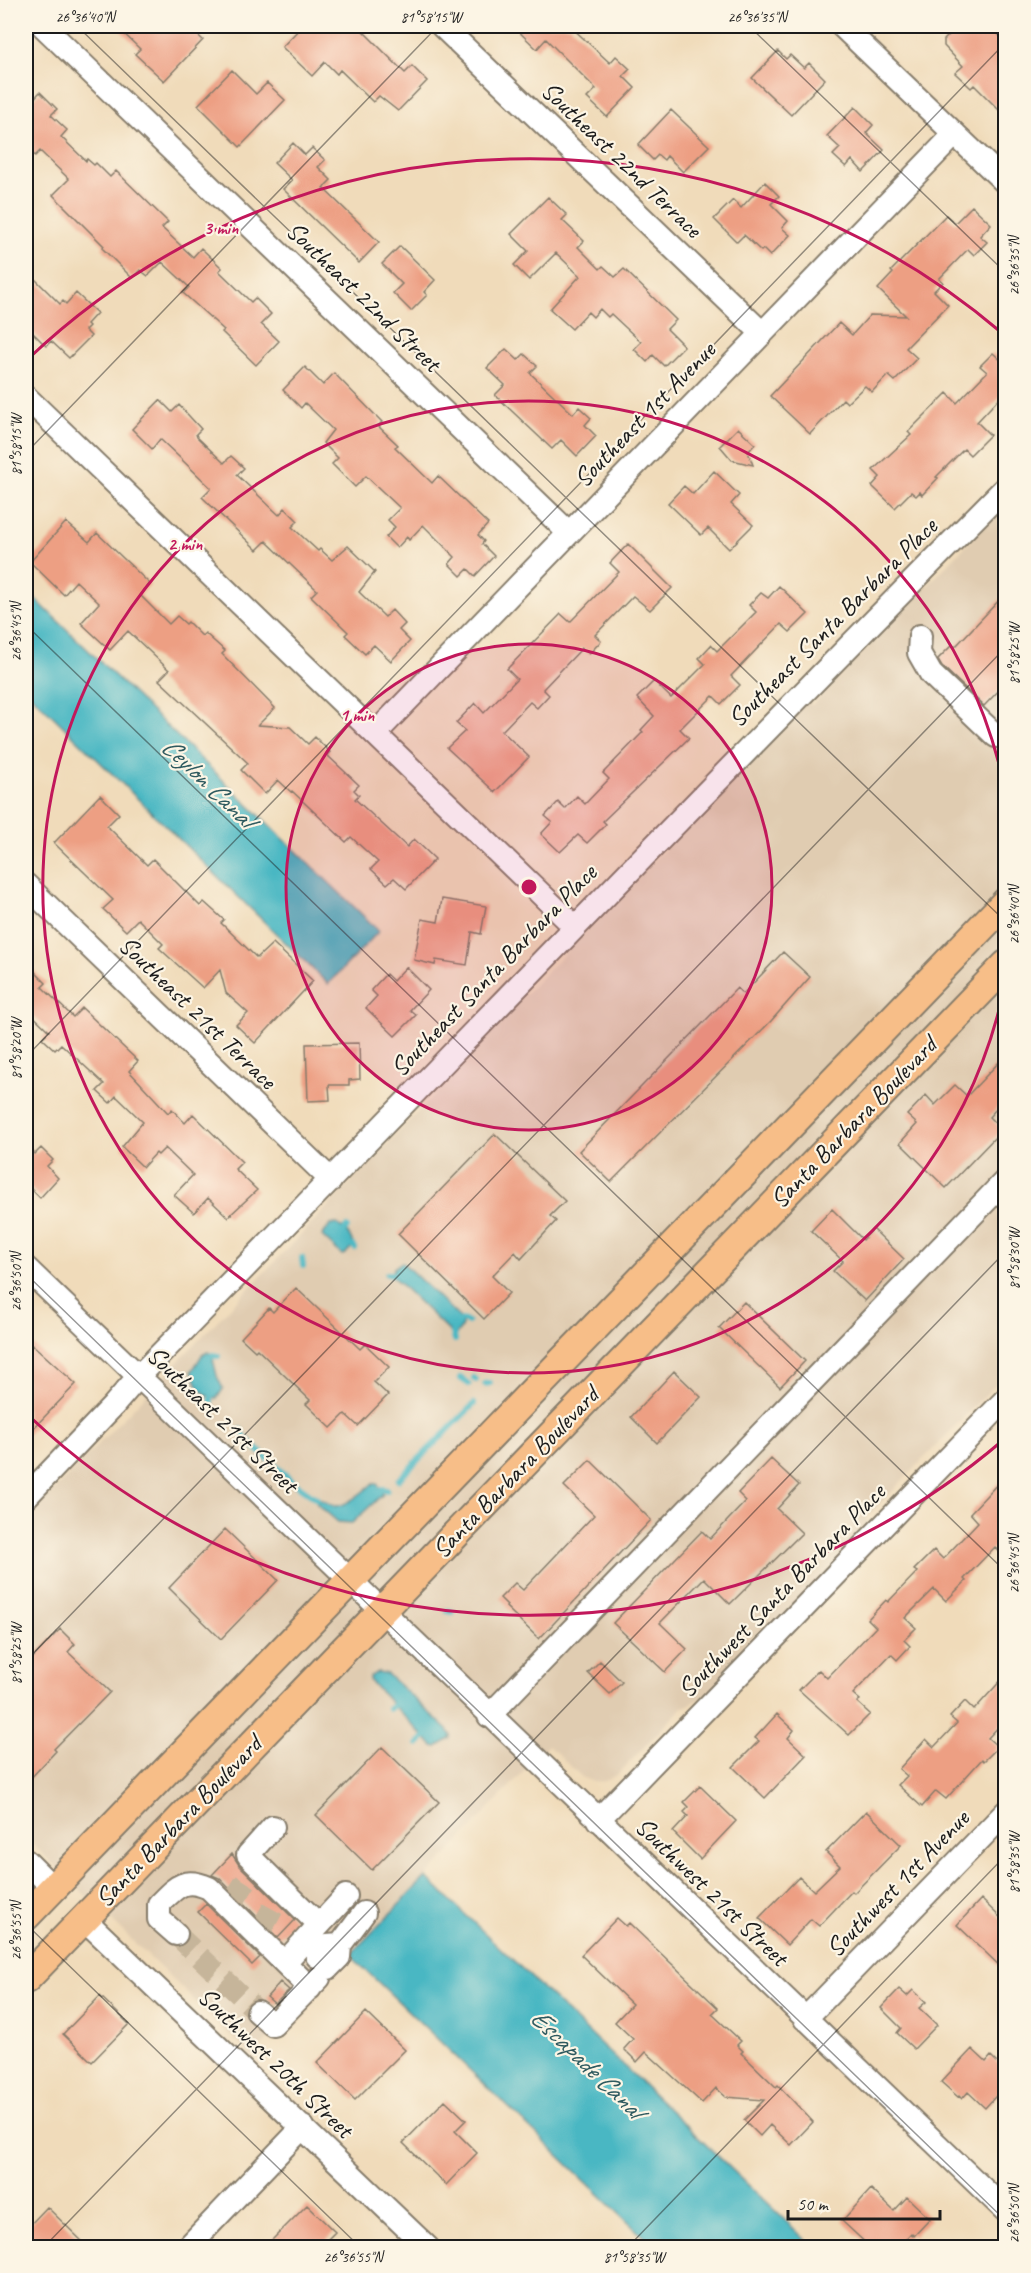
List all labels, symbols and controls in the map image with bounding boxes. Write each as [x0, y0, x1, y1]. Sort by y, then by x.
text: 26°36'40"N [55, 8, 118, 27]
text: 81°58'15"W [401, 8, 465, 27]
text: 26°36'35"N [727, 8, 790, 27]
street label: Southeast 22nd Terrace [534, 74, 710, 246]
street label: Southeast 22nd Street [279, 214, 450, 380]
text: 3 min [204, 217, 239, 239]
text: 26°36'35"N [1005, 233, 1024, 296]
street label: Southeast 1st Avenue [566, 333, 723, 494]
text: 81°58'15"W [7, 411, 26, 475]
street label: Southeast Santa Barbara Place [721, 509, 945, 734]
text: 2 min [168, 533, 203, 555]
text: 26°36'45"N [7, 599, 26, 662]
text: 81°58'25"W [1005, 620, 1024, 684]
text: 1 min [340, 704, 375, 726]
water label: Ceylon Canal [155, 730, 268, 840]
street label: Southeast Santa Barbara Place [383, 856, 605, 1084]
centre of rings [519, 877, 539, 897]
text: 26°36'40"N [1005, 882, 1024, 945]
street label: Southeast 21st Terrace [112, 929, 285, 1097]
text: 81°58'20"W [7, 1015, 26, 1079]
street label: Santa Barbara Boulevard [763, 1027, 947, 1215]
text: 81°58'30"W [1005, 1225, 1024, 1289]
text: 26°36'50"N [7, 1249, 26, 1312]
street label: Southeast 21st Street [140, 1339, 307, 1502]
street label: Santa Barbara Boulevard [425, 1377, 609, 1565]
street label: Southwest Santa Barbara Place [670, 1474, 894, 1704]
text: 26°36'45"N [1005, 1531, 1024, 1594]
text: 81°58'25"W [7, 1620, 26, 1684]
street label: Santa Barbara Boulevard [88, 1726, 272, 1914]
street label: Southwest 1st Avenue [819, 1802, 977, 1964]
street label: Southwest 21st Street [628, 1810, 797, 1975]
text: 81°58'35"W [1005, 1829, 1024, 1893]
text: 26°36'55"N [7, 1898, 26, 1961]
street label: Southwest 20th Street [191, 1980, 362, 2147]
water label: Escapade Canal [523, 2001, 657, 2131]
text: 26°36'50"N [1005, 2181, 1024, 2244]
scale bar [788, 2183, 940, 2221]
text: 50 m [797, 2193, 830, 2215]
text: 26°36'55"N [323, 2248, 386, 2267]
text: 81°58'35"W [604, 2248, 668, 2267]

